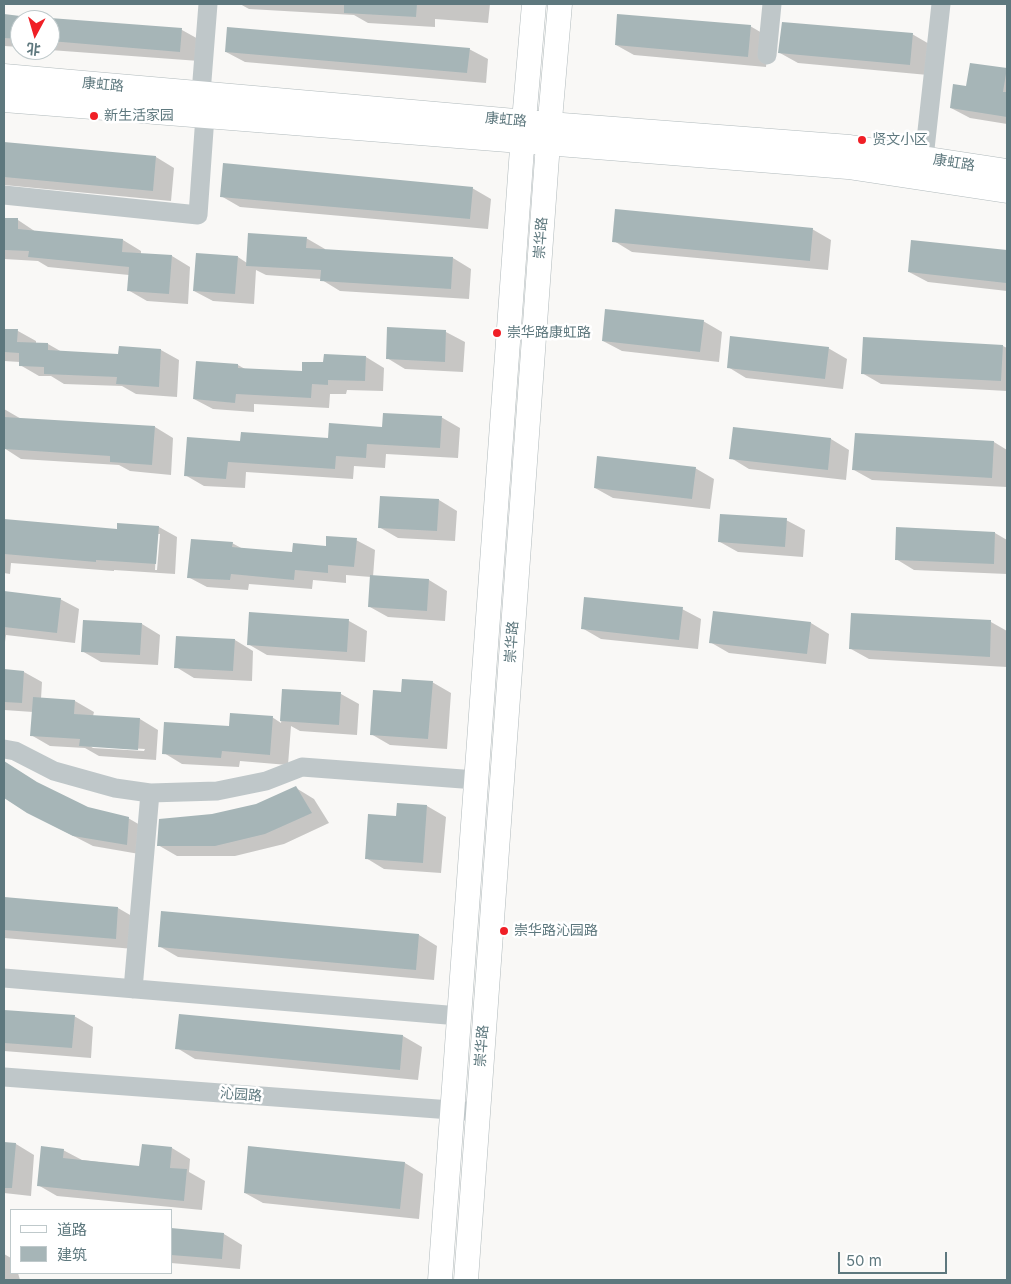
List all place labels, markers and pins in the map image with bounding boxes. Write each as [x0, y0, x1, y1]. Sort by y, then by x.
place label: 新生活家园 [104, 108, 174, 124]
marker: 新生活家园 [88, 110, 100, 122]
place label: 贤文小区 [872, 132, 928, 148]
marker: 贤文小区 [856, 134, 868, 146]
place label: 崇华路康虹路 [507, 325, 591, 341]
marker: 崇华路康虹路 [491, 327, 503, 339]
place label: 崇华路沁园路 [514, 923, 598, 939]
marker: 崇华路沁园路 [498, 925, 510, 937]

